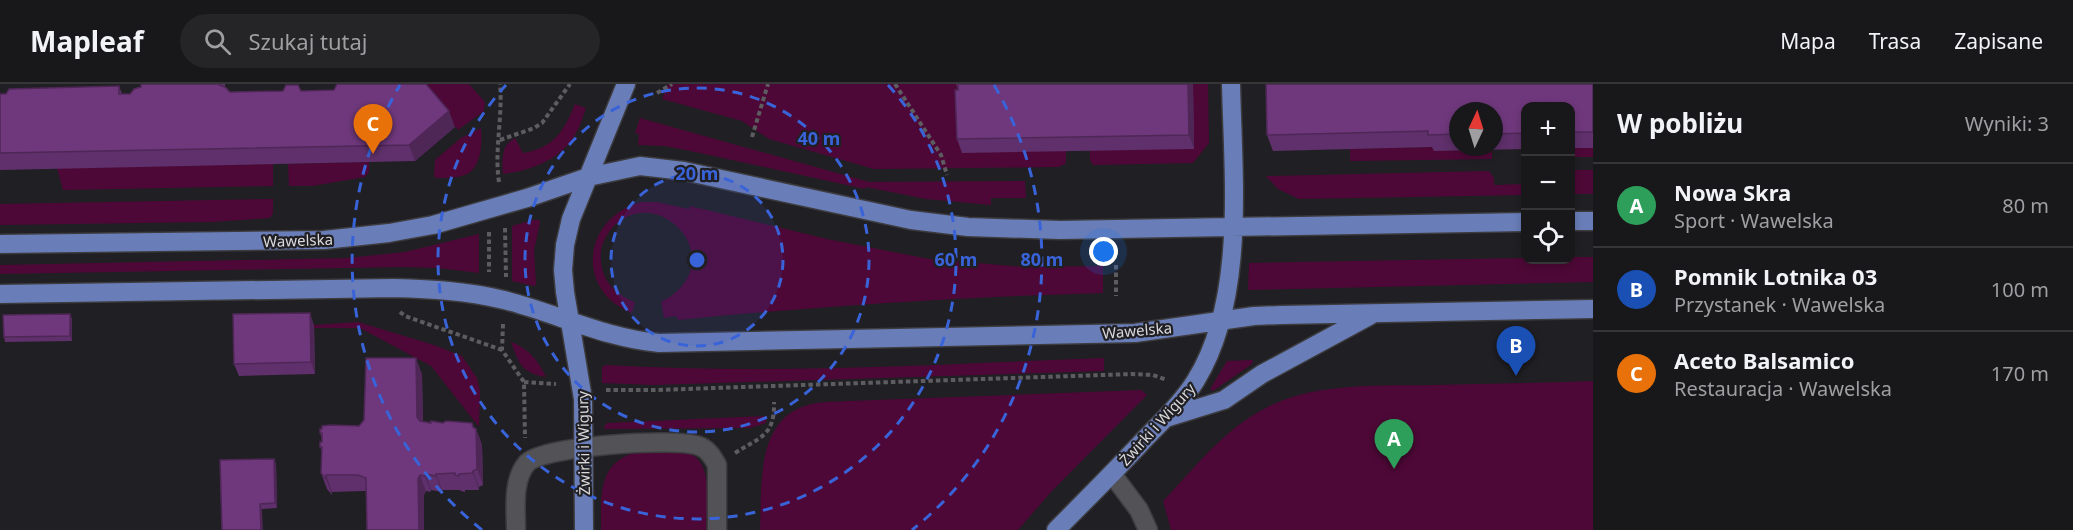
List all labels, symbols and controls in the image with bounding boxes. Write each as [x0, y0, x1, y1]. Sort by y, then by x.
search box [180, 14, 600, 68]
text: Mapleaf [30, 22, 144, 60]
icon: search [201, 25, 234, 58]
text: Szukaj tutaj [249, 26, 368, 56]
text: Mapa [1780, 27, 1836, 55]
text: Trasa [1869, 27, 1921, 55]
text: Zapisane [1954, 27, 2043, 55]
north arrow [1449, 102, 1503, 156]
map controls [1521, 102, 1575, 264]
button: + [1521, 102, 1575, 156]
pin: C [354, 104, 392, 154]
text: W pobliżu [1617, 105, 1743, 141]
text: Wyniki: 3 [1965, 110, 2049, 137]
text: 40 m [798, 126, 840, 150]
button: − [1521, 156, 1575, 210]
text: 20 m [676, 161, 718, 185]
text: Nowa Skra [1674, 177, 1791, 207]
text: A [1630, 192, 1643, 219]
text: 80 m [2002, 192, 2049, 219]
text: Sport · Wawelska [1674, 207, 1834, 234]
button: locate [1521, 210, 1575, 264]
street label: Wawelska [263, 229, 333, 251]
your location [1089, 237, 1118, 266]
text: 60 m [935, 247, 977, 271]
text: 80 m [1021, 247, 1063, 271]
centre of rings [687, 250, 707, 270]
text: Pomnik Lotnika 03 [1674, 261, 1877, 291]
text: B [1630, 276, 1643, 303]
text: 100 m [1991, 276, 2049, 303]
text: Przystanek · Wawelska [1674, 291, 1885, 318]
street label: Wawelska [1101, 317, 1173, 343]
pin: B [1496, 326, 1536, 376]
text: Aceto Balsamico [1674, 345, 1854, 375]
text: C [1630, 360, 1643, 387]
text: 170 m [1991, 360, 2049, 387]
text: Restauracja · Wawelska [1674, 375, 1892, 402]
street label: Żwirki i Wigury [1115, 378, 1200, 469]
street label: Żwirki i Wigury [572, 390, 594, 495]
pin: A [1374, 420, 1414, 469]

